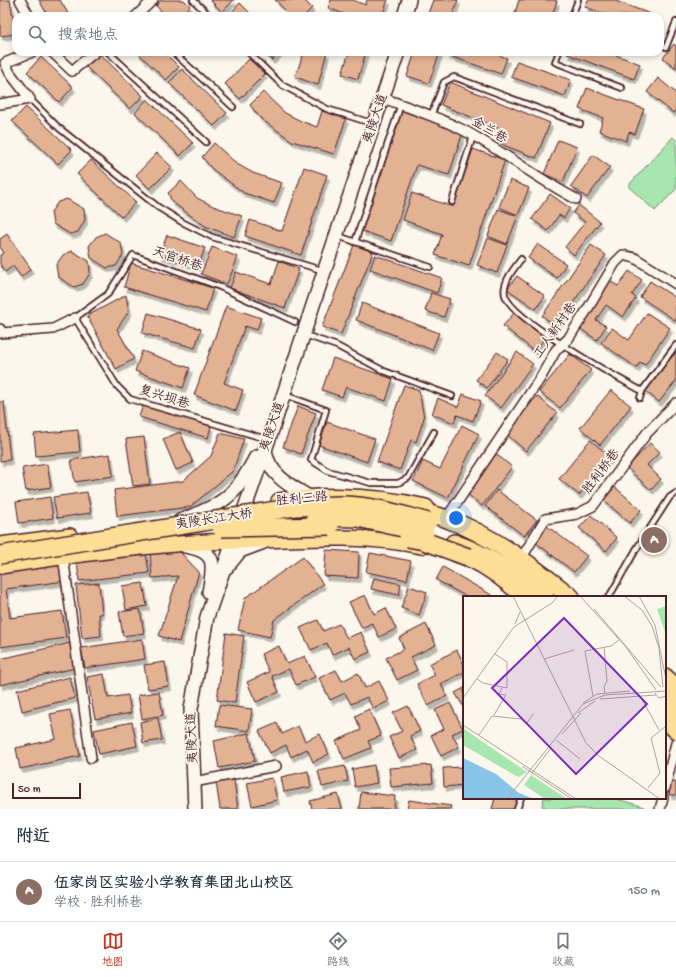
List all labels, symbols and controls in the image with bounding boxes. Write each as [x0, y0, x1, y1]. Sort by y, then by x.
search box [12, 12, 664, 56]
icon: search [26, 23, 48, 45]
text: 搜索地点 [58, 27, 118, 45]
street label: 夷陵大道 [359, 92, 392, 146]
street label: 金兰巷 [468, 113, 511, 147]
street label: 天官桥巷 [150, 243, 204, 276]
street label: 工人新村巷 [530, 299, 581, 362]
street label: 复兴坝巷 [137, 382, 191, 413]
street label: 夷陵大道 [256, 400, 289, 454]
street label: 胜利桥巷 [580, 446, 624, 497]
street label: 胜利三路 [275, 489, 329, 510]
street label: 夷陵长江大桥 [174, 506, 254, 534]
your location [446, 508, 466, 528]
pin: A [641, 525, 667, 555]
inset map [463, 596, 666, 799]
street label: 夷陵大道 [184, 712, 201, 764]
scale bar [12, 781, 81, 800]
text: 50 m [18, 784, 40, 796]
text: 附近 [16, 828, 50, 848]
text: 伍家岗区实验小学教育集团北山校区 [54, 875, 294, 893]
text: A [25, 884, 33, 899]
text: 150 m [628, 884, 660, 899]
text: 学校 · 胜利桥巷 [54, 896, 142, 911]
tab: 地图 [102, 930, 124, 969]
tab: 路线 [327, 930, 349, 969]
tab: 收藏 [552, 930, 574, 969]

